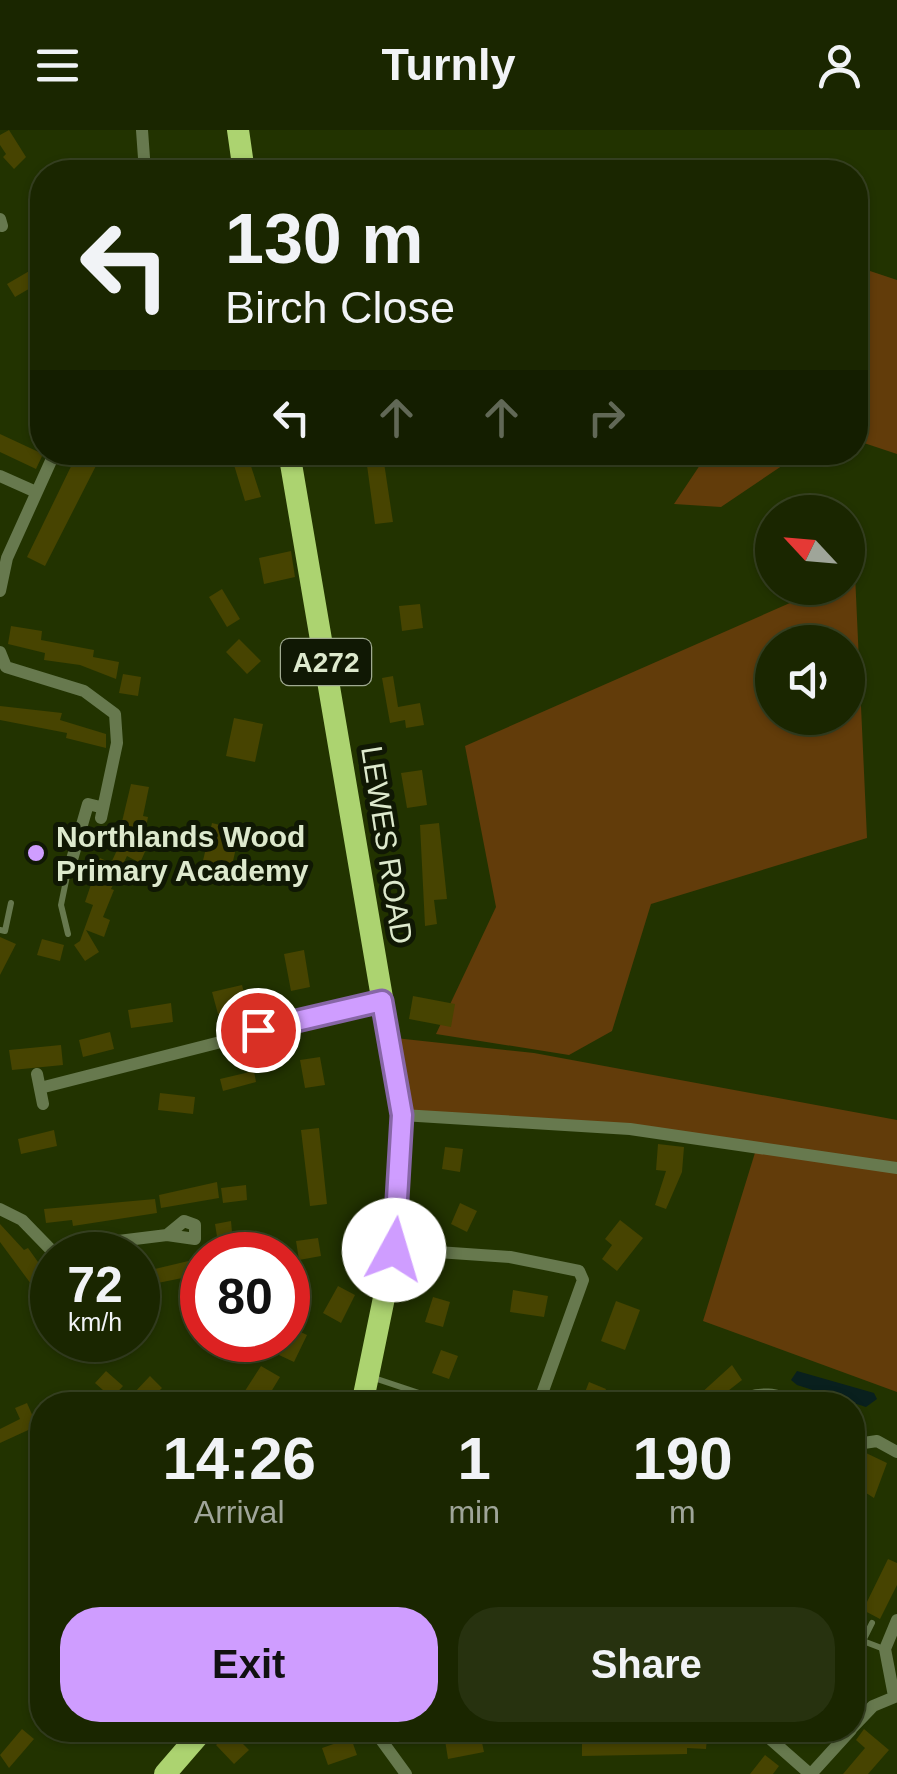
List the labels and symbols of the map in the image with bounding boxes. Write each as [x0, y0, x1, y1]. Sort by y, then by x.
north arrow [755, 495, 865, 605]
road number: A272 [281, 639, 371, 685]
street label: LEWES ROAD [355, 744, 419, 946]
place label: Northlands Wood Primary Academy [56, 820, 309, 887]
marker: Northlands Wood Primary Academy [25, 842, 47, 864]
pin [216, 988, 301, 1073]
position arrow [342, 1198, 446, 1302]
speed limit sign: 80 [180, 1232, 310, 1362]

